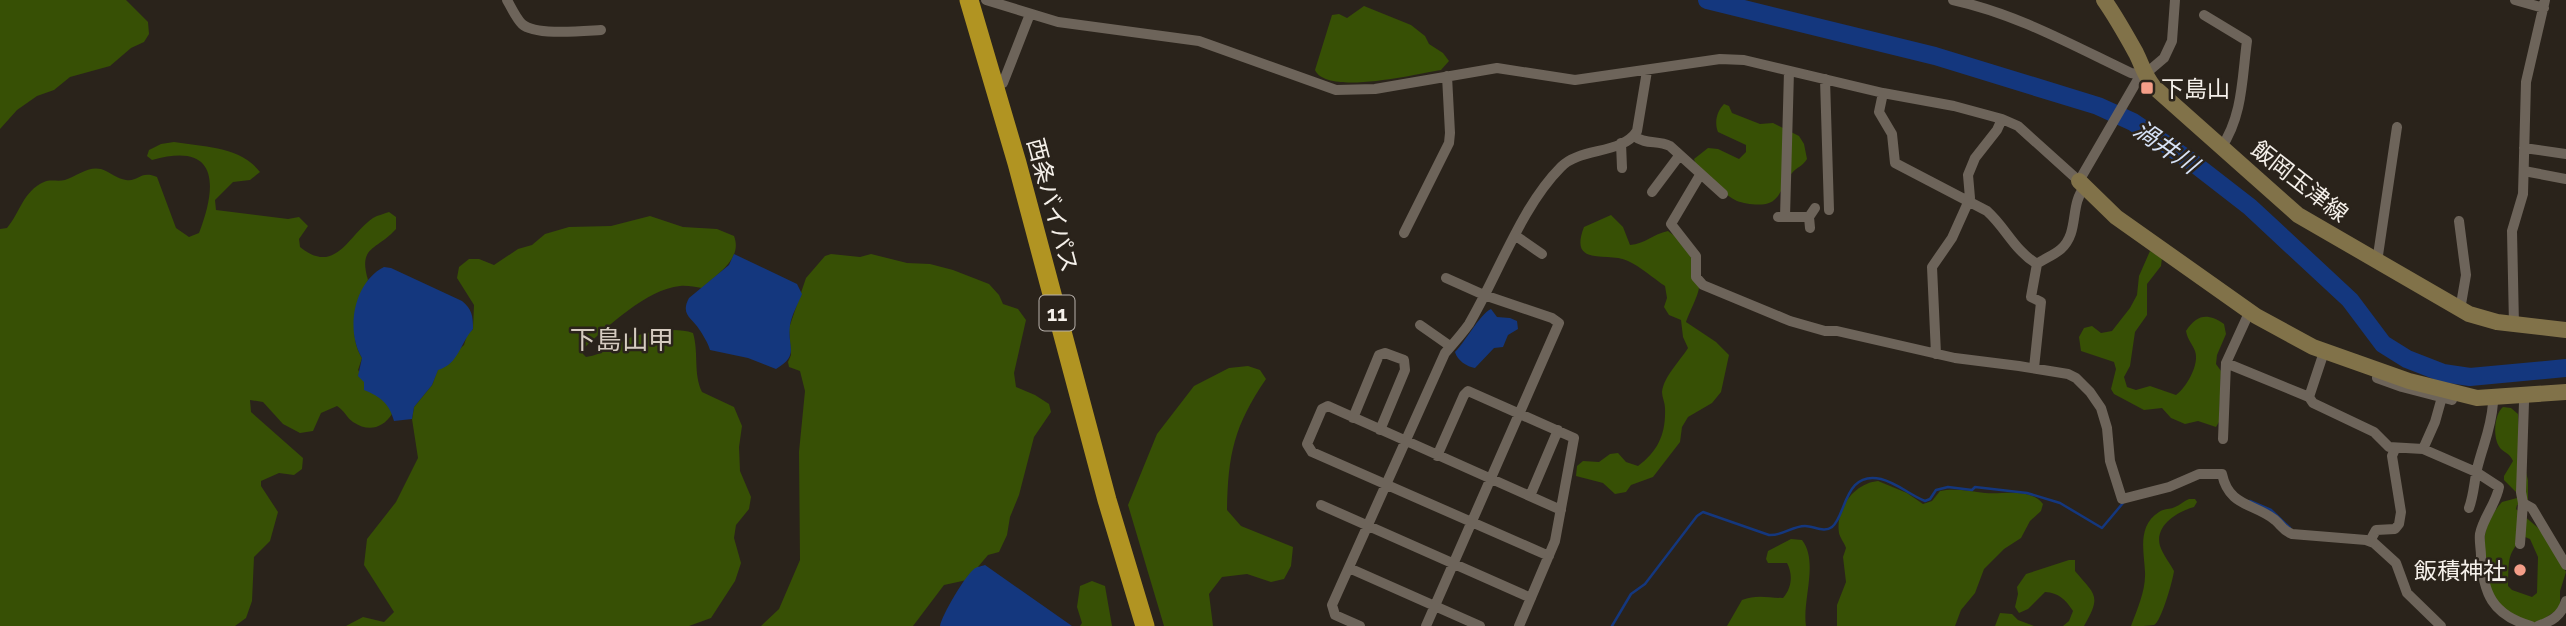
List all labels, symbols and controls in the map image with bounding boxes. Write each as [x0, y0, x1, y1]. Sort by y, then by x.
place label: 下島山 [2161, 75, 2230, 102]
marker: 下島山 [2139, 80, 2155, 96]
water label: 渦井川 [2128, 114, 2206, 181]
street label: 西条バイパス [1022, 135, 1084, 275]
street label: 飯岡玉津線 [2246, 135, 2354, 227]
road number: 11 [1040, 296, 1074, 330]
district label: 下島山甲 [570, 325, 674, 355]
place label: 飯積神社 [2414, 557, 2506, 584]
marker: 飯積神社 [2512, 562, 2528, 578]

